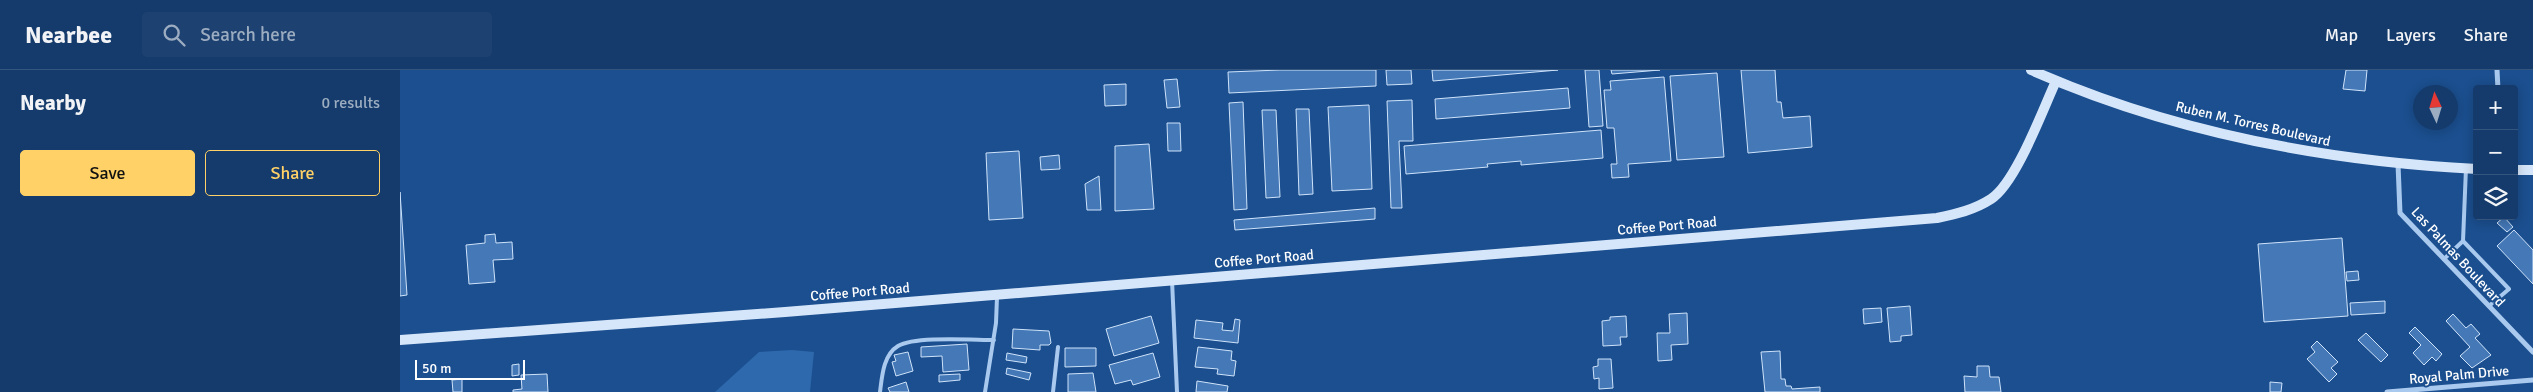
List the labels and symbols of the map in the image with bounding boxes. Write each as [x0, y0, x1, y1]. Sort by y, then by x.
north arrow [2413, 85, 2458, 130]
street label: Ruben M. Torres Boulevard [2174, 98, 2332, 150]
street label: Las Palmas Boulevard [2407, 204, 2509, 310]
street label: Coffee Port Road [1617, 213, 1717, 239]
street label: Coffee Port Road [1214, 246, 1314, 272]
street label: Coffee Port Road [810, 279, 910, 305]
scale bar [415, 357, 525, 380]
street label: Royal Palm Drive [2408, 362, 2510, 388]

